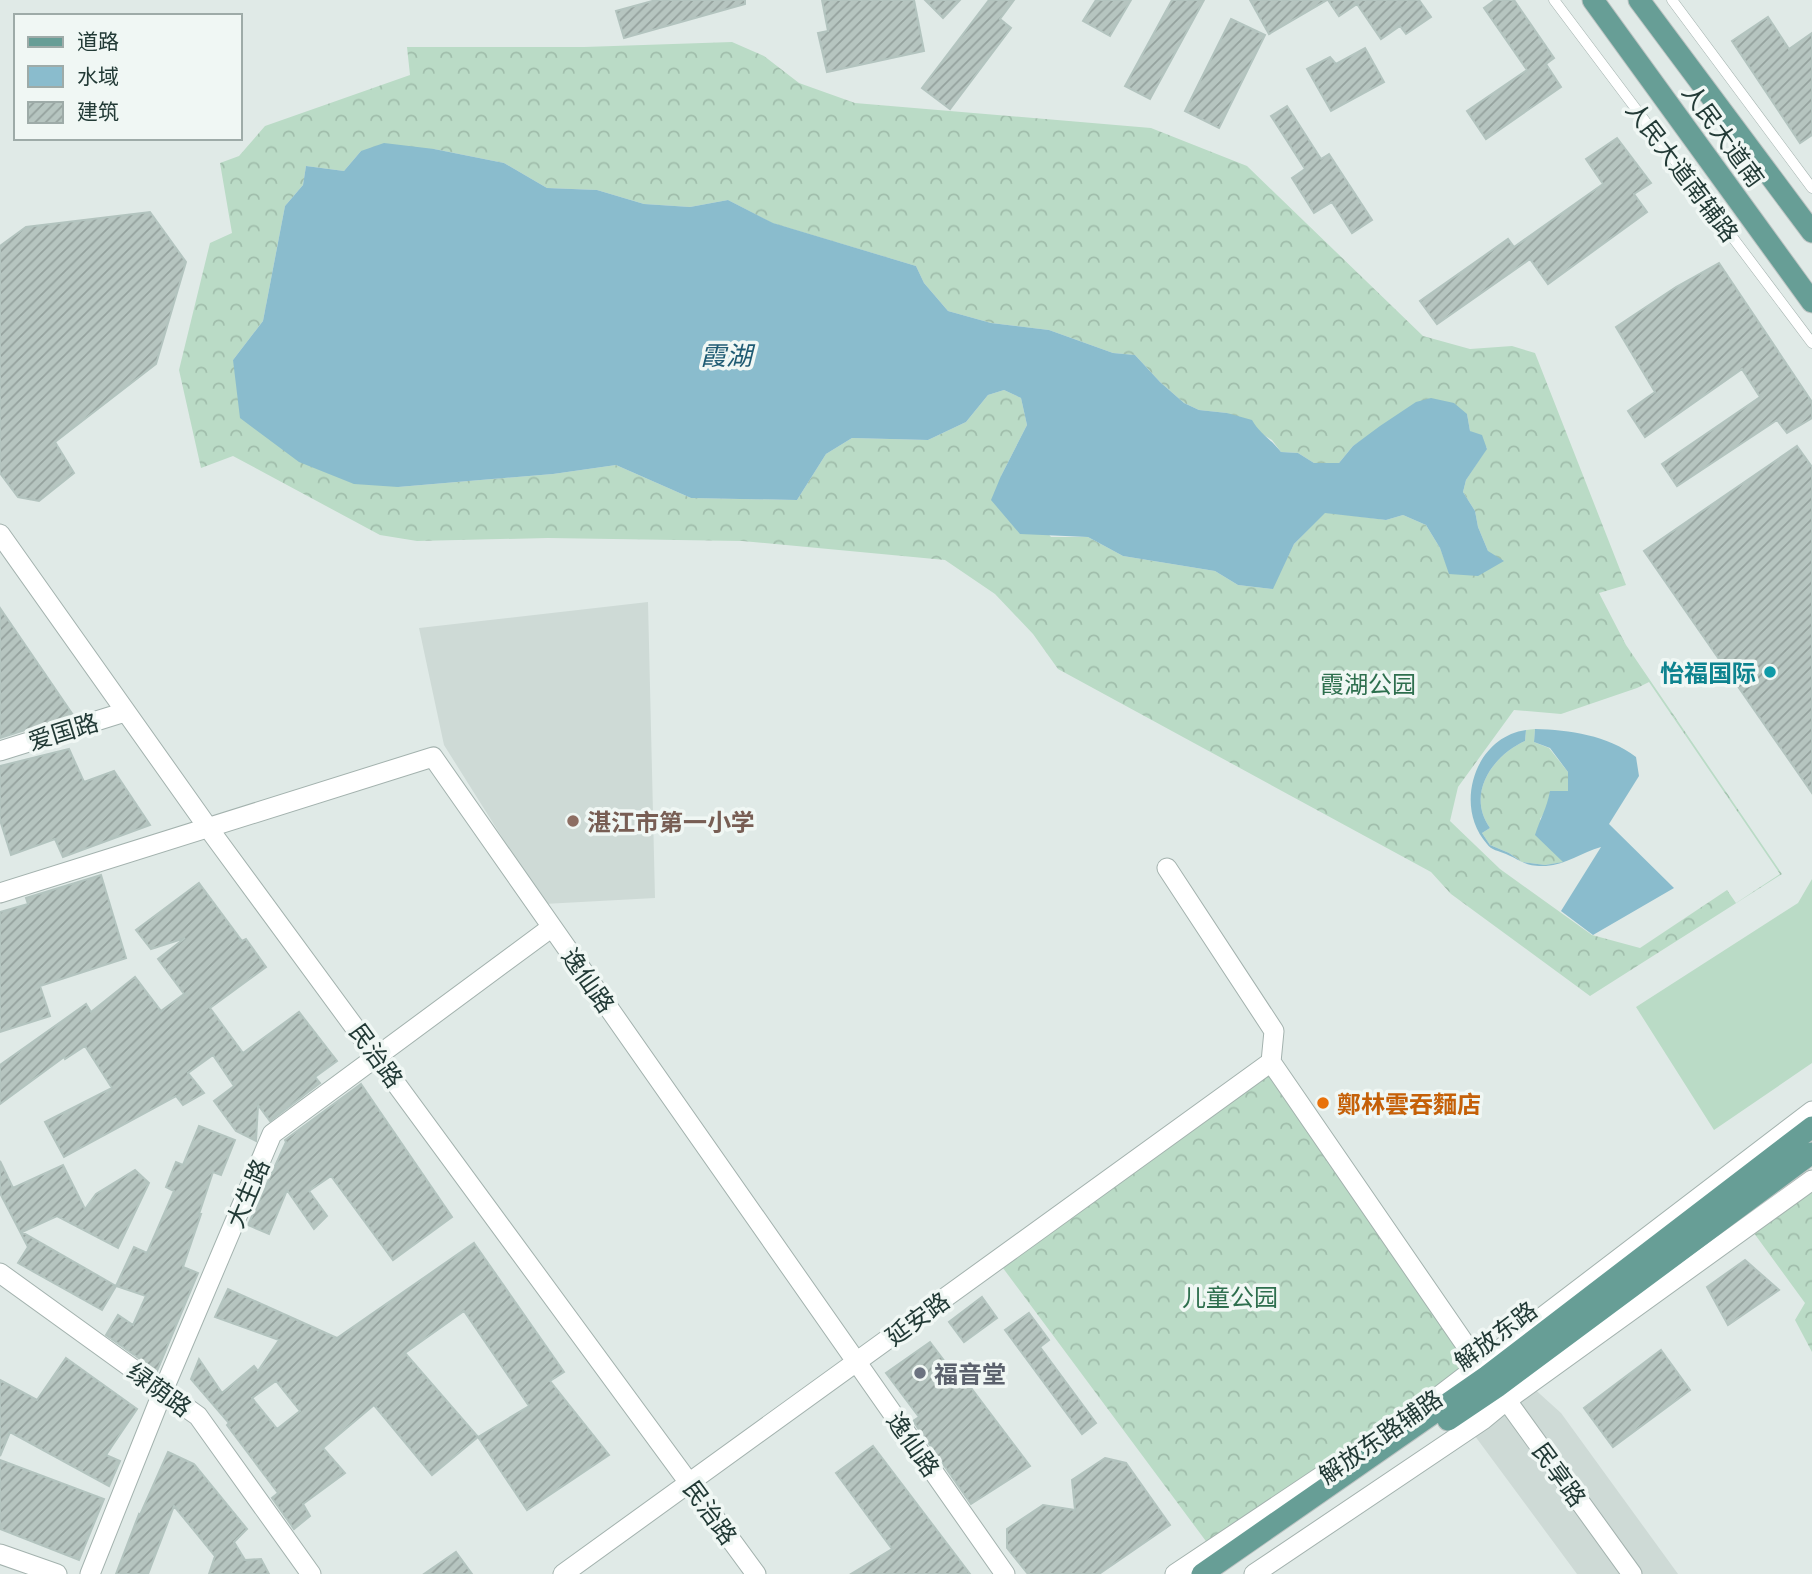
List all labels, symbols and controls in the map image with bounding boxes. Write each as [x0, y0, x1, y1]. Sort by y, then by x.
legend [14, 14, 242, 140]
text: 道路 [77, 27, 119, 55]
text: 水域 [77, 62, 119, 90]
street label: 人民大道南 [1675, 77, 1773, 193]
street label: 人民大道南辅路 [1619, 94, 1747, 248]
text: 建筑 [77, 97, 119, 125]
water label: 霞湖 [700, 337, 756, 373]
place label: 怡福国际 [1660, 656, 1756, 689]
marker: 怡福国际 [1762, 664, 1778, 680]
park label: 霞湖公园 [1320, 667, 1416, 700]
street label: 爱国路 [24, 705, 102, 757]
place label: 湛江市第一小学 [587, 805, 755, 838]
marker: 湛江市第一小学 [565, 813, 581, 829]
street label: 逸仙路 [555, 941, 623, 1019]
street label: 民治路 [342, 1016, 412, 1094]
place label: 鄭林雲吞麵店 [1337, 1087, 1481, 1120]
marker: 鄭林雲吞麵店 [1315, 1095, 1331, 1111]
street label: 大生路 [218, 1153, 276, 1233]
park label: 儿童公园 [1182, 1280, 1278, 1313]
street label: 延安路 [878, 1283, 956, 1353]
street label: 解放东路 [1447, 1293, 1543, 1377]
street label: 绿荫路 [121, 1354, 199, 1424]
place label: 福音堂 [934, 1357, 1006, 1390]
marker: 福音堂 [912, 1365, 928, 1381]
street label: 解放东路辅路 [1312, 1381, 1448, 1491]
street label: 逸仙路 [880, 1405, 948, 1483]
street label: 民享路 [1525, 1435, 1595, 1513]
street label: 民治路 [676, 1473, 746, 1551]

